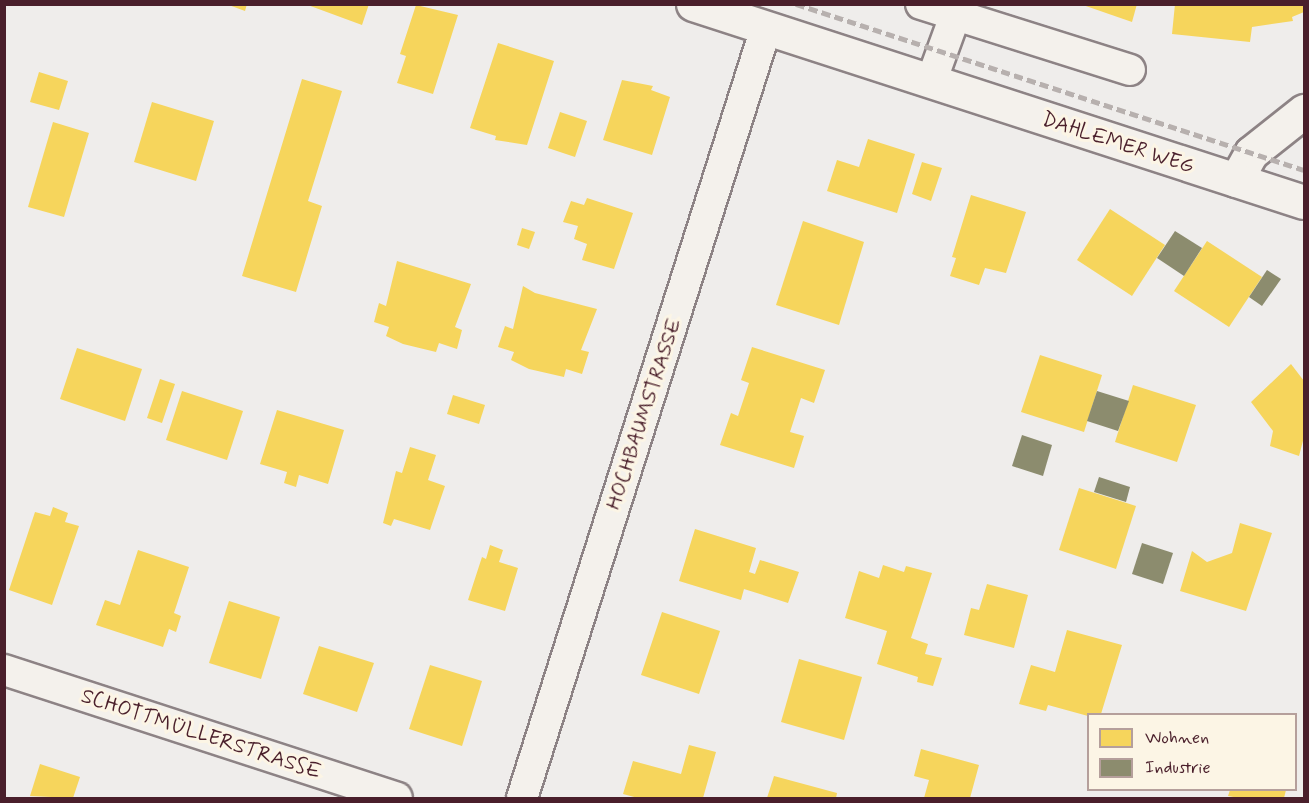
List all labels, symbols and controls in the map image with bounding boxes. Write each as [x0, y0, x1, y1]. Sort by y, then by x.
street label: DAHLEMER WEG [1038, 106, 1198, 180]
street label: HOCHBAUMSTRASSE [601, 315, 687, 513]
street label: SCHOTTMÜLLERSTRASSE [78, 683, 324, 785]
legend [1087, 713, 1297, 791]
text: Wohnen [1145, 726, 1209, 750]
text: Industrie [1145, 756, 1211, 780]

